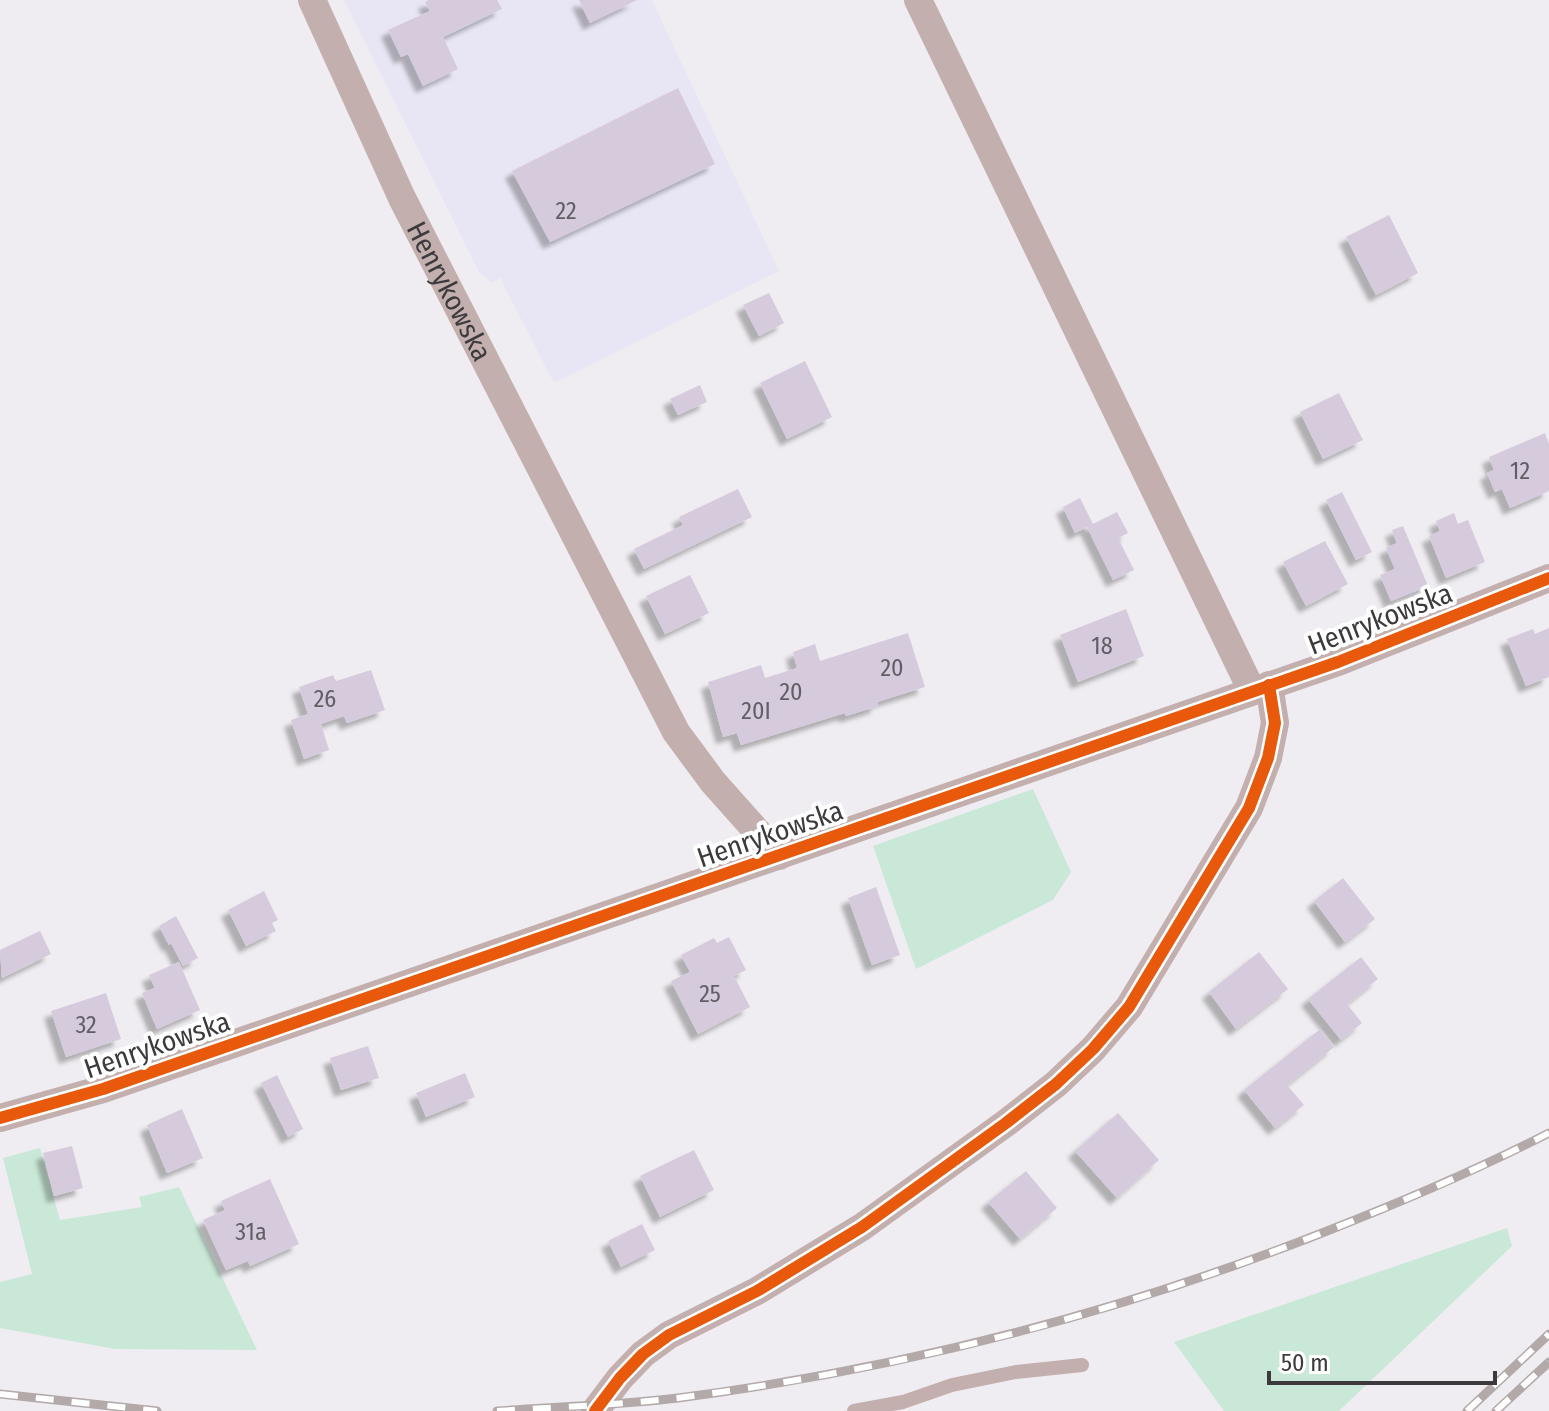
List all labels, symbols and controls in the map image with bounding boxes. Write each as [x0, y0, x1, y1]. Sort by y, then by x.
house number: 22 [555, 197, 577, 225]
street label: Henrykowska [400, 216, 499, 366]
house number: 12 [1510, 457, 1530, 485]
street label: Henrykowska [1303, 576, 1457, 662]
house number: 18 [1091, 632, 1113, 660]
house number: 20 [880, 654, 904, 682]
house number: 20 [779, 678, 803, 706]
house number: 26 [314, 685, 336, 713]
house number: 20I [741, 697, 771, 725]
street label: Henrykowska [693, 794, 847, 874]
house number: 25 [699, 980, 721, 1008]
street label: Henrykowska [80, 1005, 234, 1085]
house number: 32 [75, 1011, 97, 1039]
house number: 31a [235, 1218, 267, 1246]
scale bar [1269, 1335, 1495, 1385]
text: 50 m [1281, 1349, 1329, 1377]

